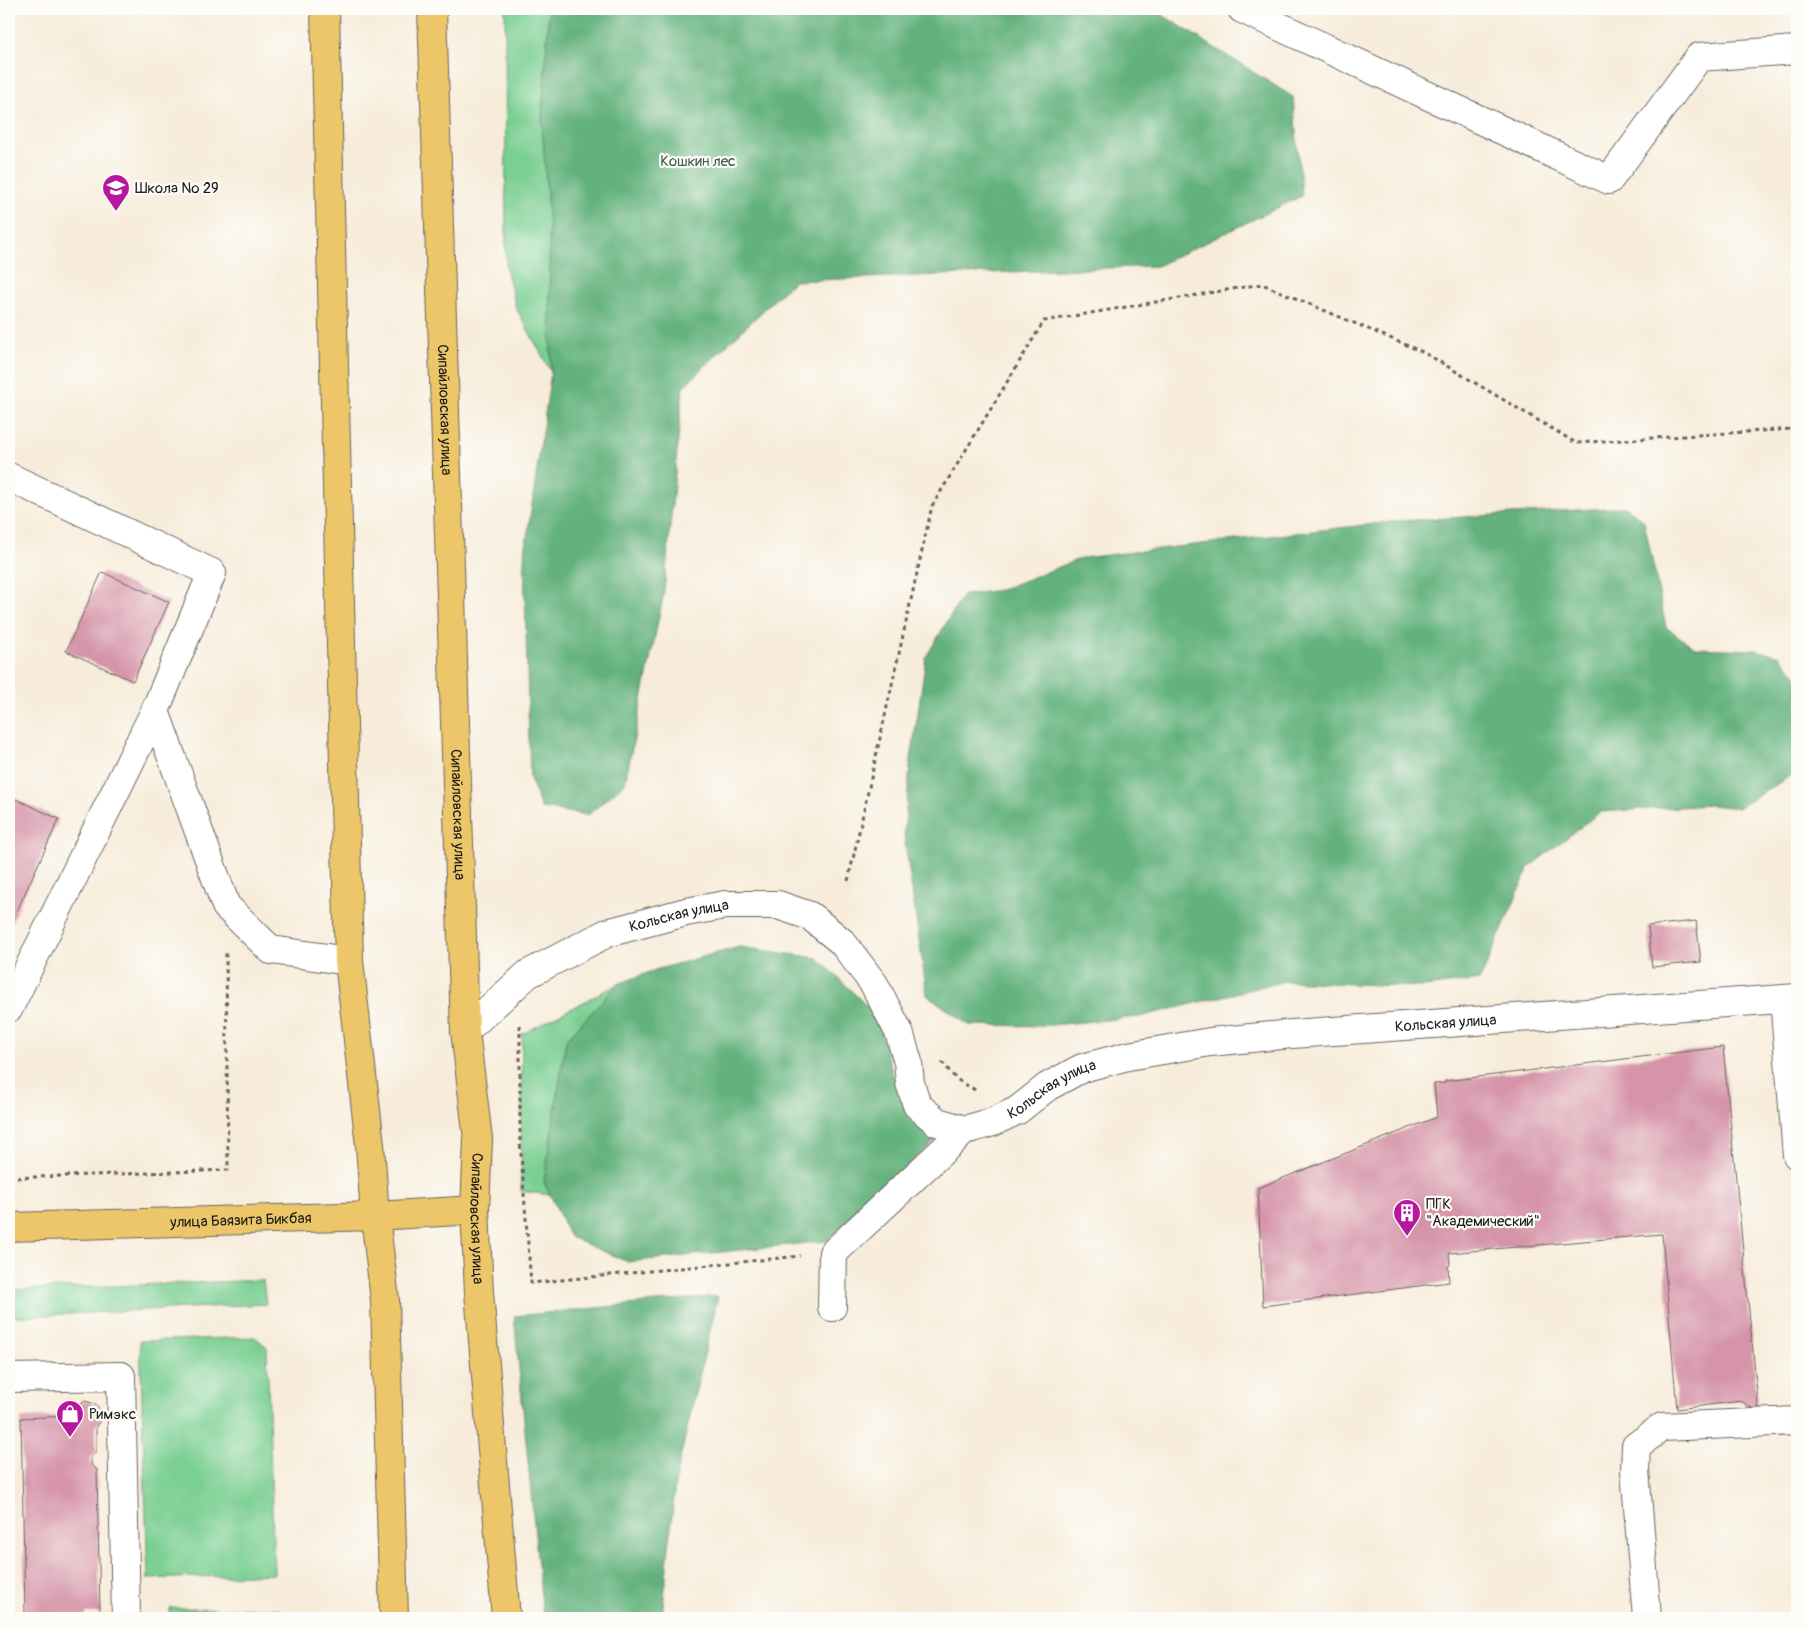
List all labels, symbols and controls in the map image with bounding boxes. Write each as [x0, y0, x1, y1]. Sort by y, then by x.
park label: Кошкин лес [660, 152, 736, 171]
school or university icon: Школа № 29 [101, 173, 131, 212]
place label: Школа № 29 [135, 179, 219, 198]
street label: Сипайловская улица [433, 344, 457, 476]
street label: Сипайловская улица [446, 749, 470, 880]
street label: Кольская улица [627, 895, 730, 936]
street label: Кольская улица [1394, 1010, 1497, 1036]
street label: Кольская улица [1004, 1055, 1098, 1123]
street label: Сипайловская улица [465, 1153, 488, 1285]
place label: ПГК "Академический" [1426, 1195, 1540, 1231]
building icon: ПГК "Академический" [1392, 1198, 1422, 1237]
street label: улица Баязита Бикбая [169, 1208, 312, 1232]
shop icon: Римэкс [55, 1399, 85, 1438]
place label: Римэкс [89, 1405, 137, 1424]

